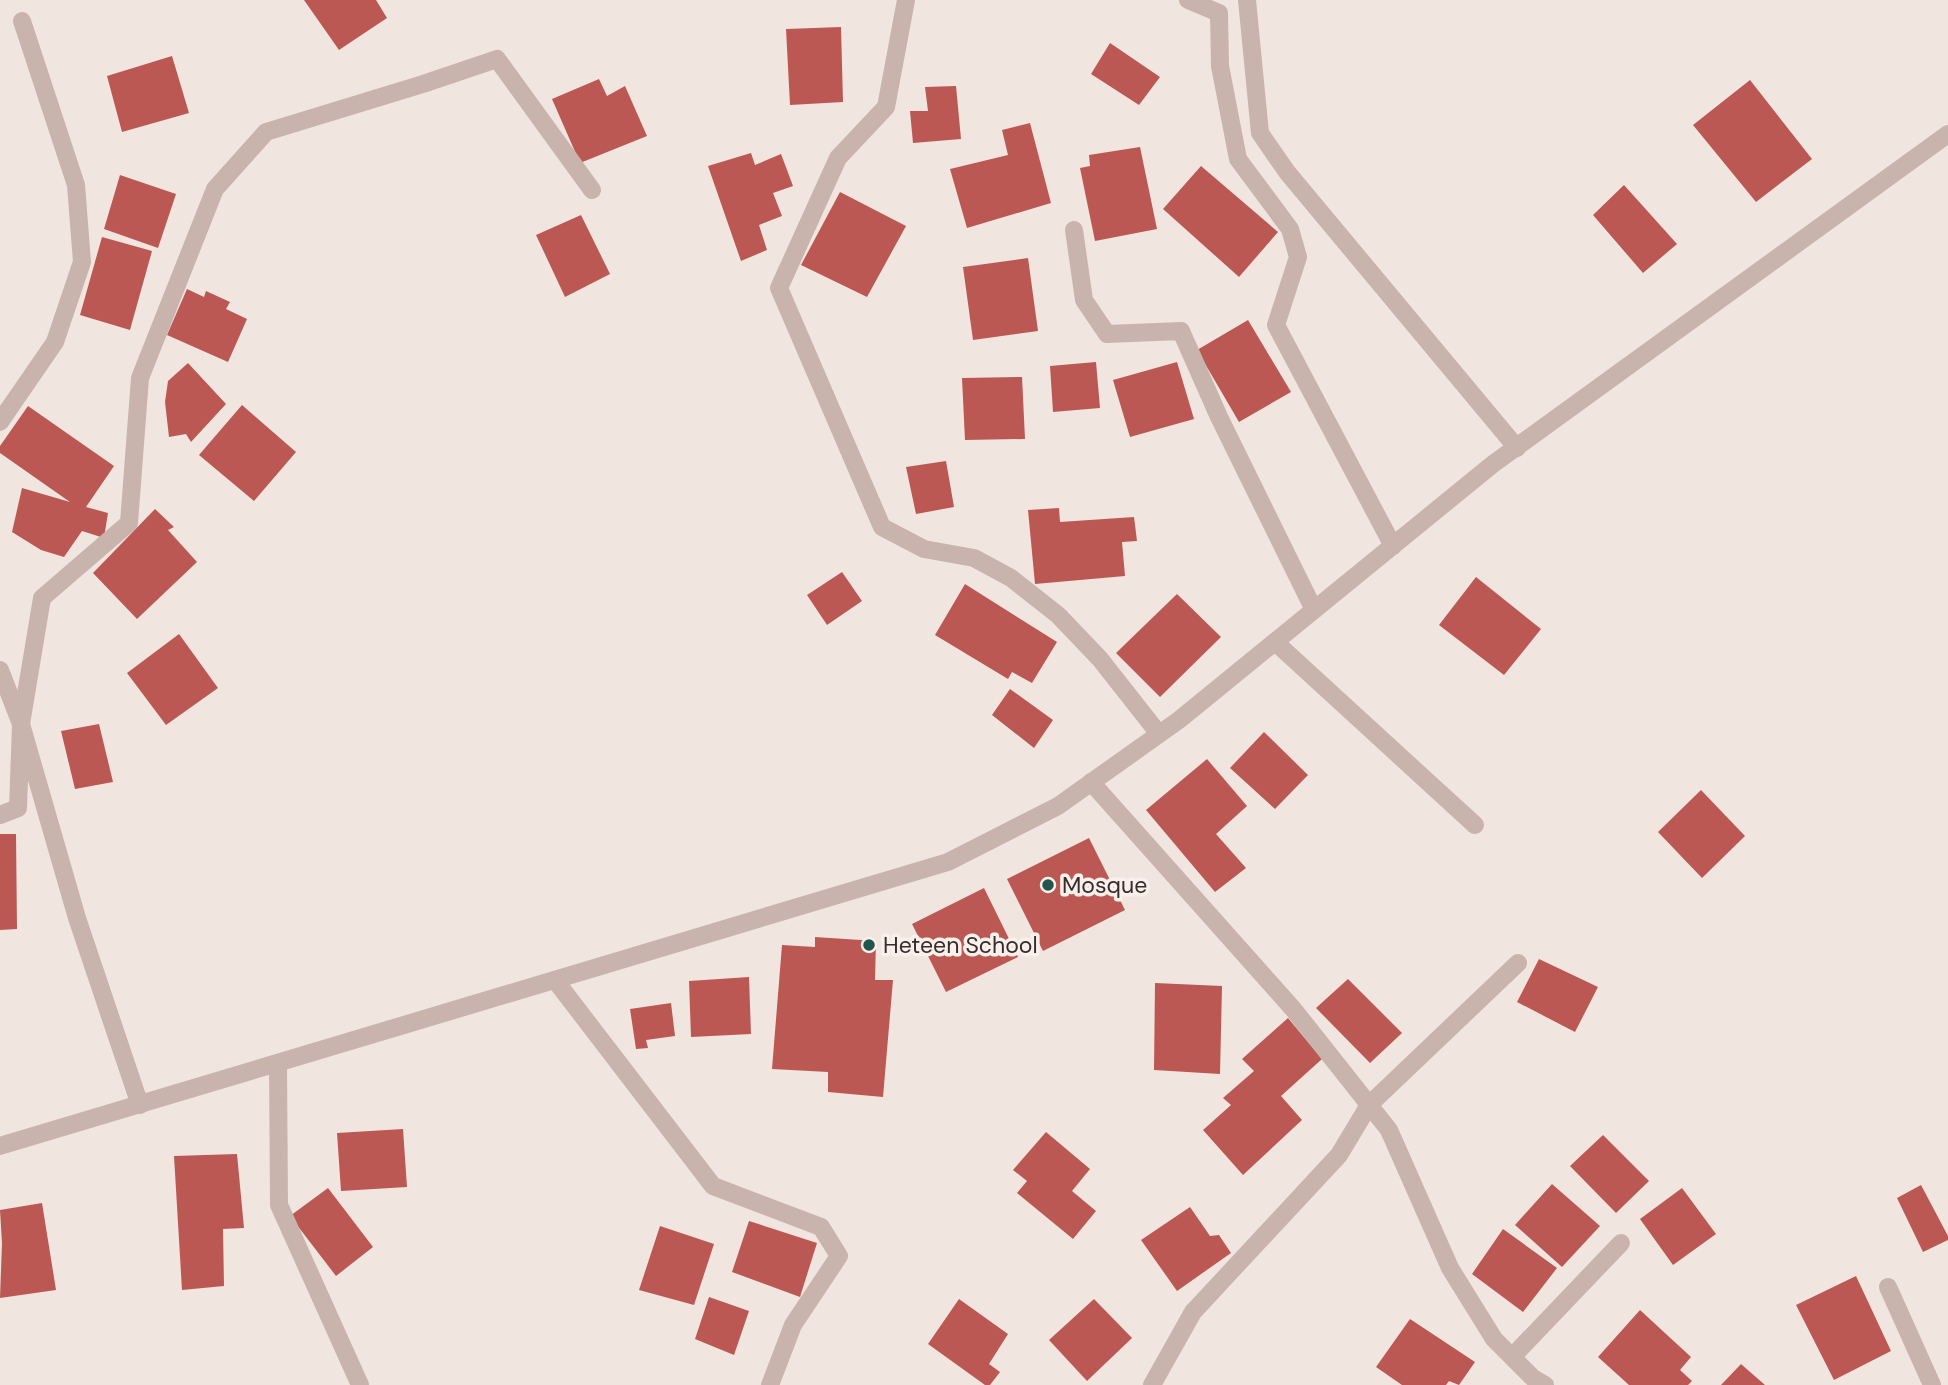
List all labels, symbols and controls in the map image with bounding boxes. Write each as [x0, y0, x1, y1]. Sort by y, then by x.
place label: Mosque [1062, 870, 1147, 900]
marker: Mosque [1040, 877, 1056, 893]
place label: Heteen School [883, 930, 1038, 960]
marker: Heteen School [861, 937, 877, 953]

